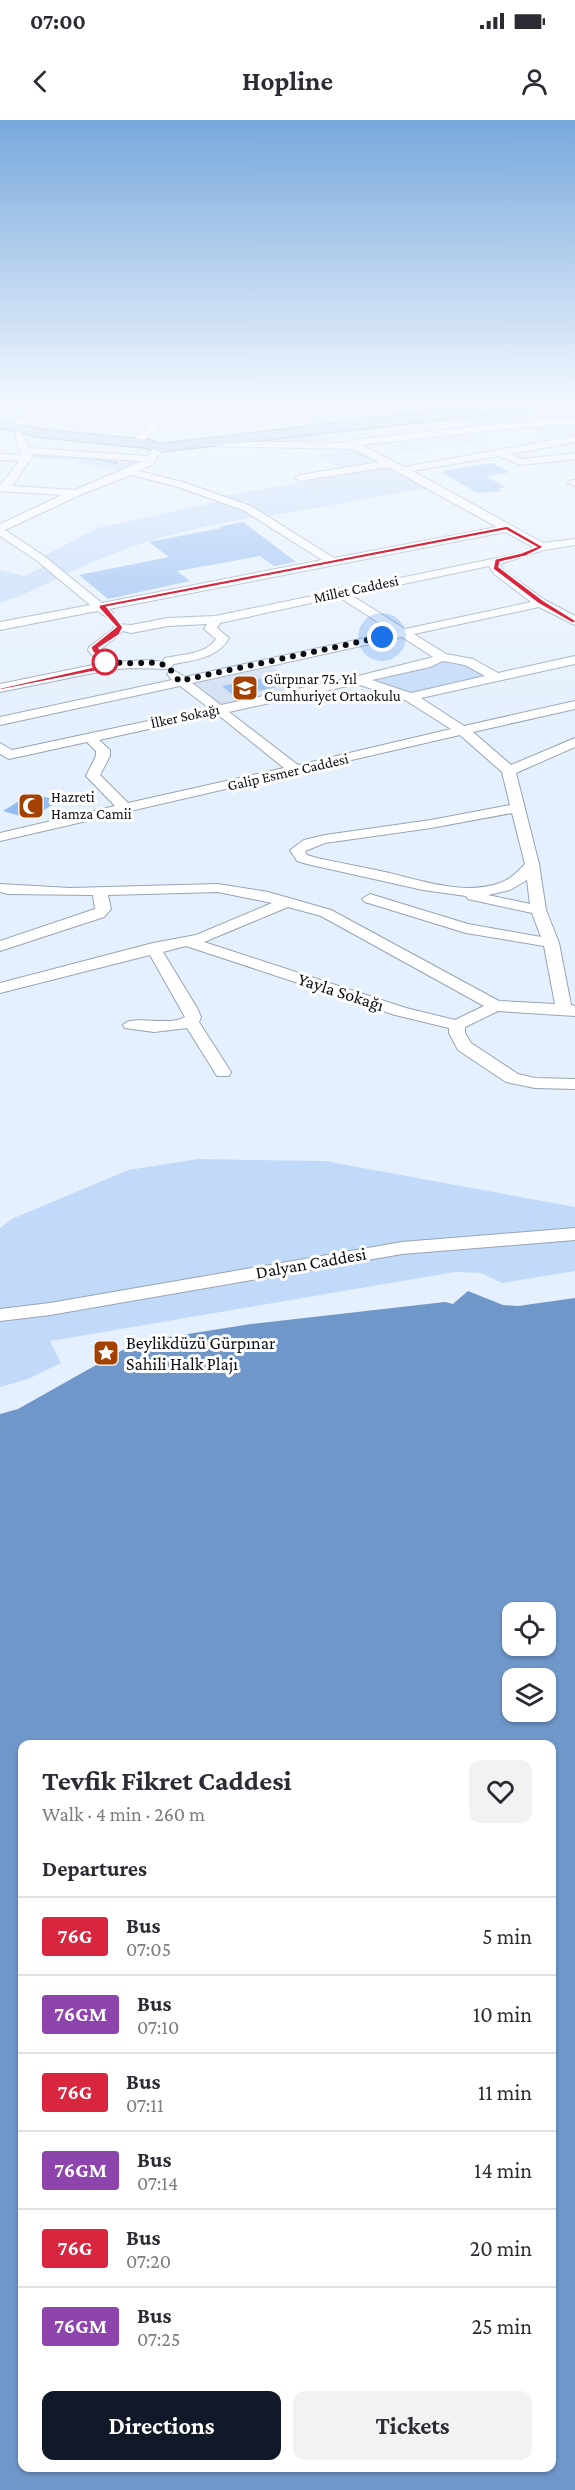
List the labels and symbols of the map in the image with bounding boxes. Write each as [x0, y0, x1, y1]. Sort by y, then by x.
street label: Millet Caddesi [312, 572, 400, 606]
your location [367, 622, 397, 652]
unlabelled marker [92, 649, 118, 675]
place label: Gürpınar 75. Yıl Cumhuriyet Ortaokulu [264, 671, 401, 705]
school or university icon: Gürpınar 75. Yıl Cumhuriyet Ortaokulu [230, 673, 260, 703]
street label: İlker Sokağı [149, 701, 221, 732]
street label: Galip Esmer Caddesi [226, 750, 350, 795]
place label: Hazreti Hamza Camii [51, 789, 132, 822]
mosque icon: Hazreti Hamza Camii [16, 791, 46, 821]
street label: Yayla Sokağı [296, 969, 387, 1015]
street label: Dalyan Caddesi [254, 1243, 368, 1283]
place label: Beylikdüzü Gürpınar Sahili Halk Plajı [126, 1333, 276, 1375]
place icon: Beylikdüzü Gürpınar Sahili Halk Plajı [91, 1338, 121, 1368]

